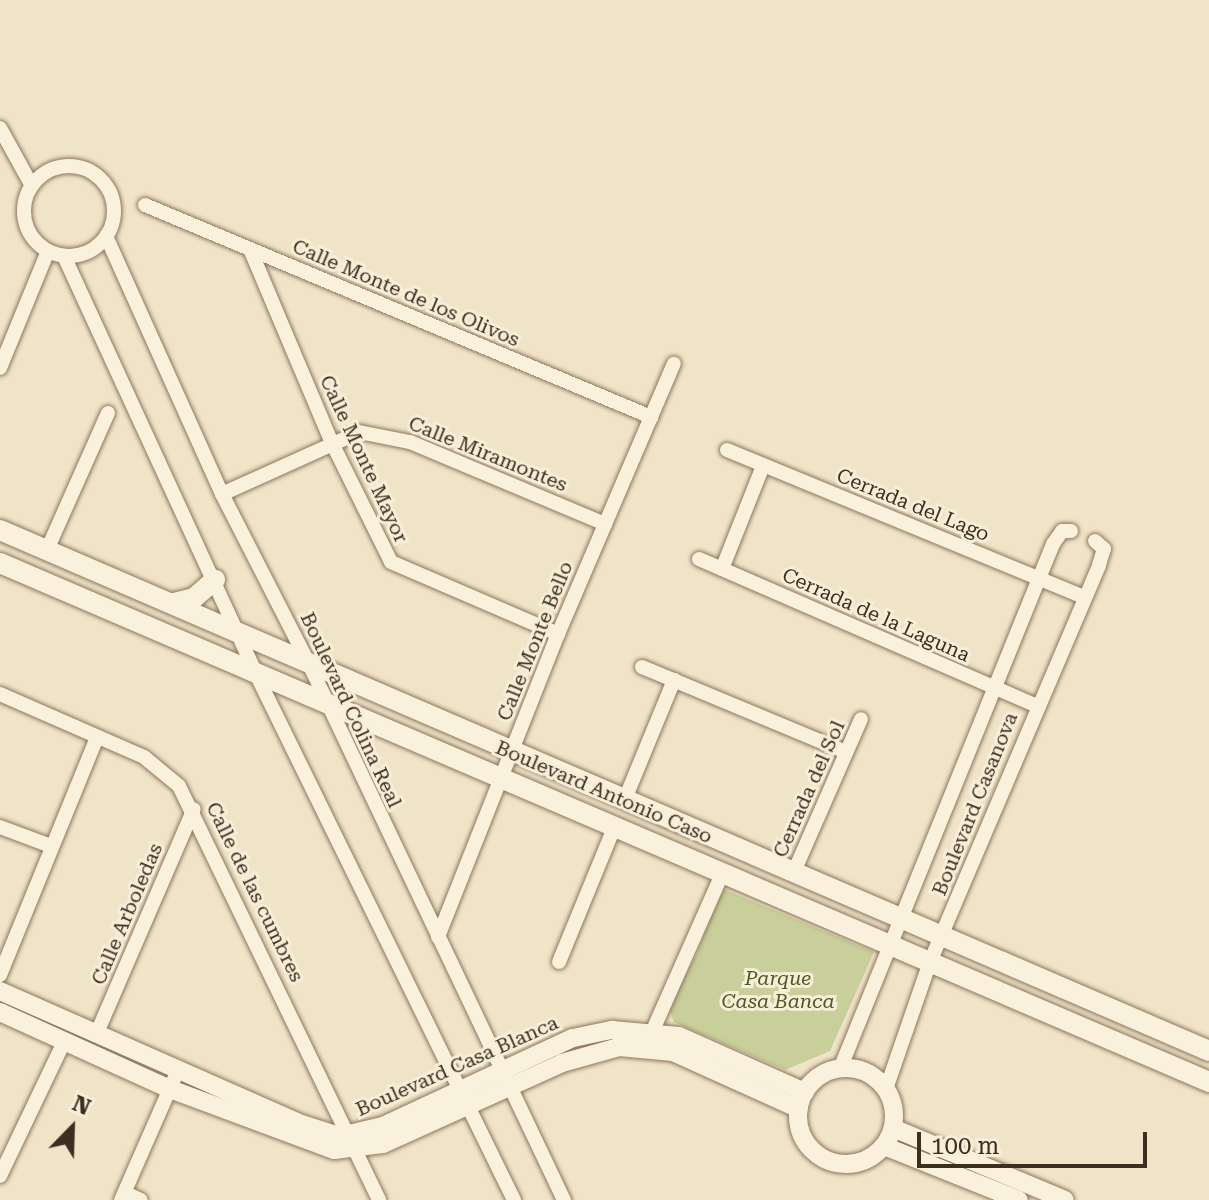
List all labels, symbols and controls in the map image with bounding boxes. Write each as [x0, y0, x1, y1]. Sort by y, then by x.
street label: Calle Monte de los Olivos [289, 234, 523, 352]
street label: Calle Monte Mayor [315, 371, 413, 547]
street label: Calle Miramontes [405, 411, 571, 497]
street label: Cerrada del Lago [833, 463, 993, 547]
street label: Calle Monte Bello [492, 558, 578, 724]
street label: Cerrada de la Laguna [778, 563, 974, 667]
street label: Boulevard Colina Real [295, 609, 407, 811]
street label: Boulevard Casanova [927, 709, 1023, 899]
street label: Cerrada del Sol [768, 717, 850, 861]
street label: Boulevard Antonio Caso [492, 735, 716, 849]
street label: Calle de las cumbres [201, 798, 309, 986]
street label: Calle Arboledas [86, 840, 168, 988]
park label: Parque Casa Banca [721, 966, 835, 1013]
street label: Boulevard Casa Blanca [352, 1011, 562, 1121]
north arrow [32, 1088, 112, 1168]
text: N [69, 1091, 94, 1120]
scale bar [921, 1116, 1151, 1166]
text: 100 m [931, 1132, 999, 1160]

